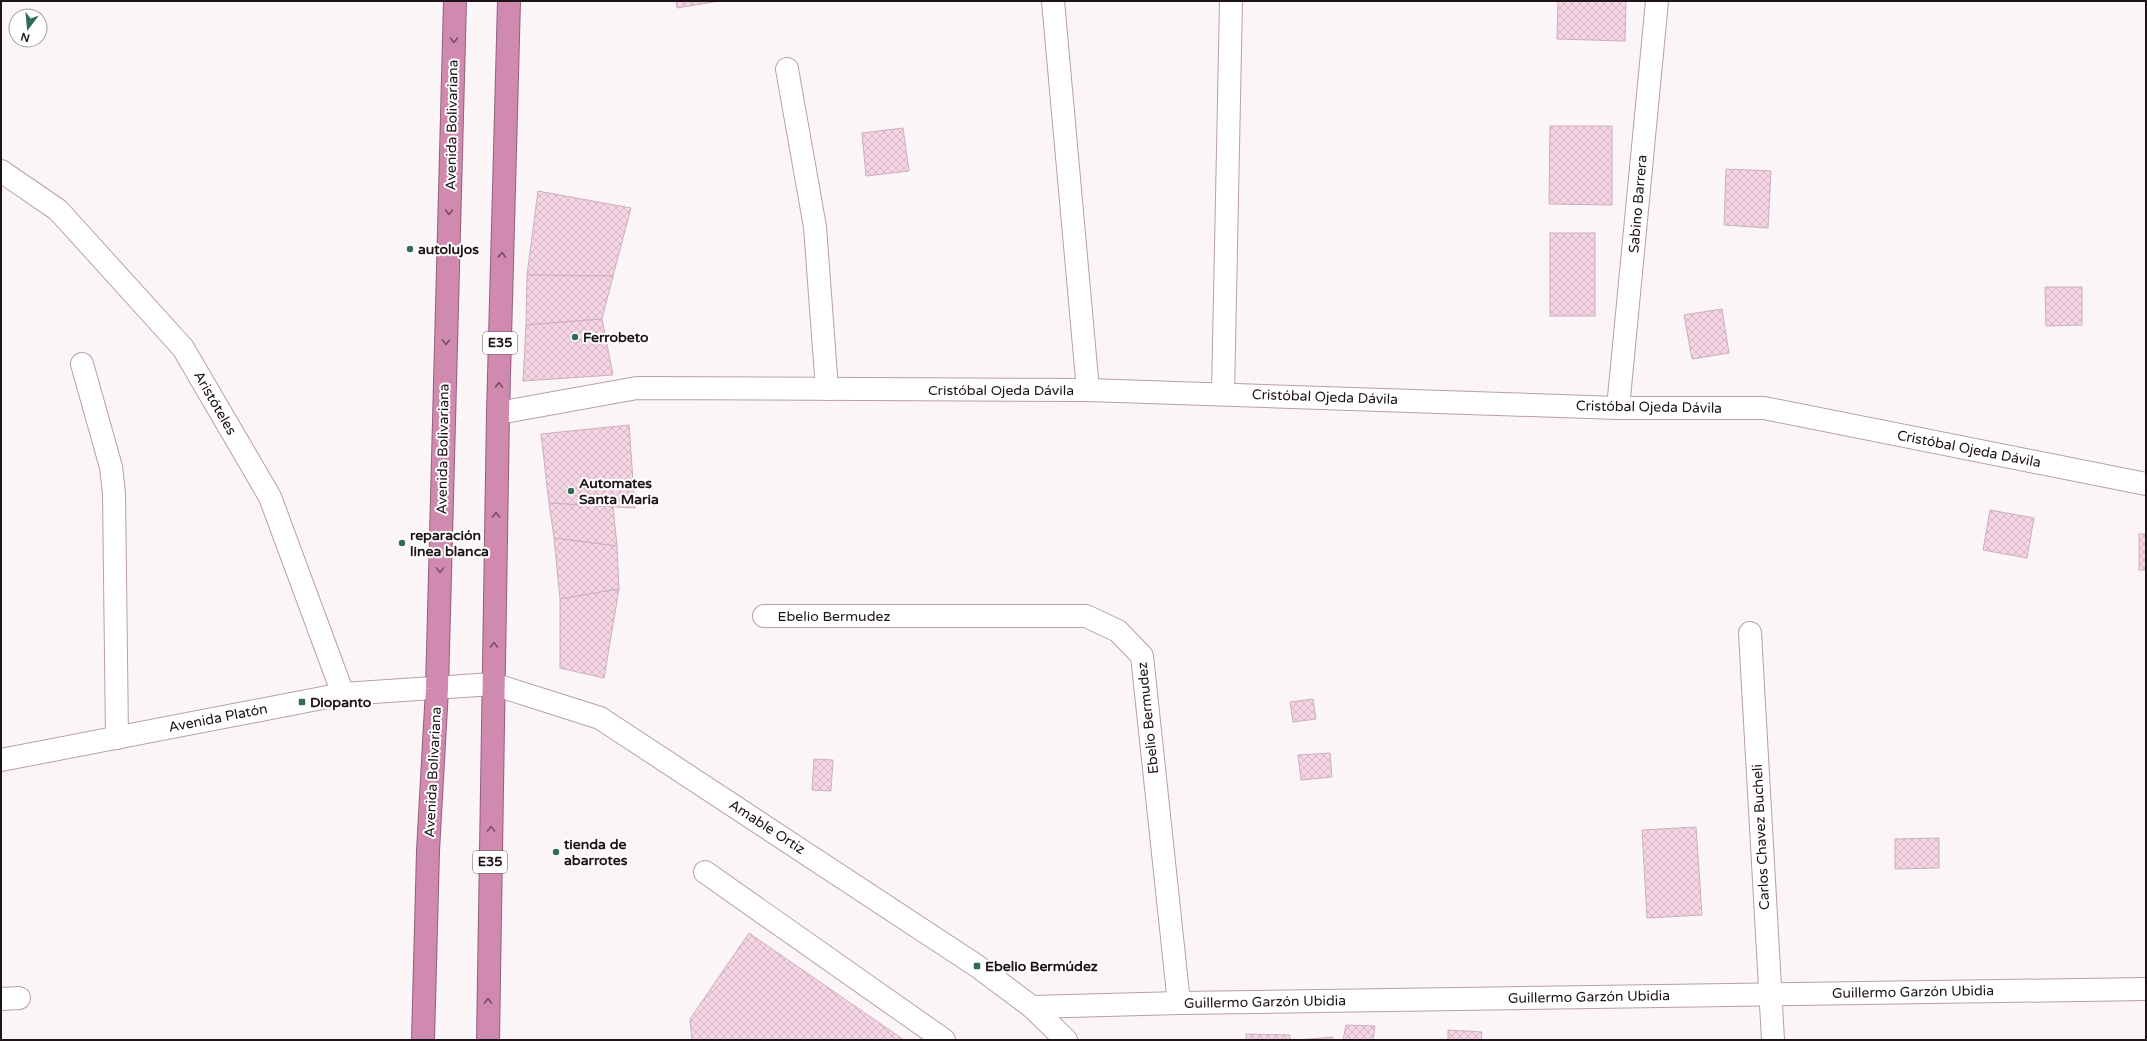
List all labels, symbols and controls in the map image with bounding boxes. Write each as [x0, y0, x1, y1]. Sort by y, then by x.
north arrow [8, 8, 48, 48]
text: N [19, 30, 31, 45]
one-way arrow [450, 37, 458, 43]
street label: Avenida Bolivariana [442, 59, 462, 191]
street label: Sabino Barrera [1625, 154, 1651, 254]
one-way arrow [445, 209, 454, 215]
place label: autolujos [418, 241, 479, 258]
marker: autolujos [405, 244, 415, 254]
one-way arrow [498, 252, 506, 258]
place label: Ferrobeto [583, 329, 649, 346]
road number: E35 [483, 332, 517, 354]
marker: Ferrobeto [570, 332, 580, 342]
one-way arrow [442, 339, 450, 345]
street label: Aristóteles [190, 368, 240, 438]
one-way arrow [495, 382, 503, 388]
street label: Cristóbal Ojeda Dávila [928, 382, 1074, 399]
street label: Avenida Bolivariana [433, 383, 453, 515]
street label: Cristóbal Ojeda Dávila [1252, 386, 1398, 408]
street label: Cristóbal Ojeda Dávila [1576, 397, 1722, 417]
street label: Cristóbal Ojeda Dávila [1896, 427, 2042, 471]
place label: Automates Santa Maria [579, 475, 659, 508]
marker: Automates Santa Maria [566, 486, 576, 496]
one-way arrow [492, 512, 500, 518]
place label: reparación linea blanca [410, 527, 489, 560]
marker: reparación linea blanca [397, 538, 407, 548]
one-way arrow [436, 567, 444, 573]
street label: Ebelio Bermudez [778, 608, 890, 625]
one-way arrow [490, 642, 498, 648]
street label: Ebelio Bermudez [1134, 661, 1162, 775]
place label: Diopanto [310, 694, 372, 711]
marker: Diopanto [297, 697, 307, 707]
street label: Avenida Platón [167, 700, 269, 736]
street label: Avenida Bolivariana [421, 706, 445, 838]
street label: Carlos Chavez Bucheli [1749, 764, 1773, 910]
street label: Amable Ortiz [726, 796, 808, 858]
one-way arrow [487, 826, 495, 832]
place label: tienda de abarrotes [563, 836, 628, 869]
marker: tienda de abarrotes [551, 847, 561, 857]
road number: E35 [473, 851, 507, 873]
place label: Ebelio Bermúdez [985, 958, 1098, 975]
marker: Ebelio Bermúdez [972, 961, 982, 971]
street label: Guillermo Garzón Ubidia [1832, 982, 1994, 1002]
street label: Guillermo Garzón Ubidia [1508, 987, 1670, 1007]
street label: Guillermo Garzón Ubidia [1184, 992, 1346, 1012]
one-way arrow [484, 998, 492, 1004]

